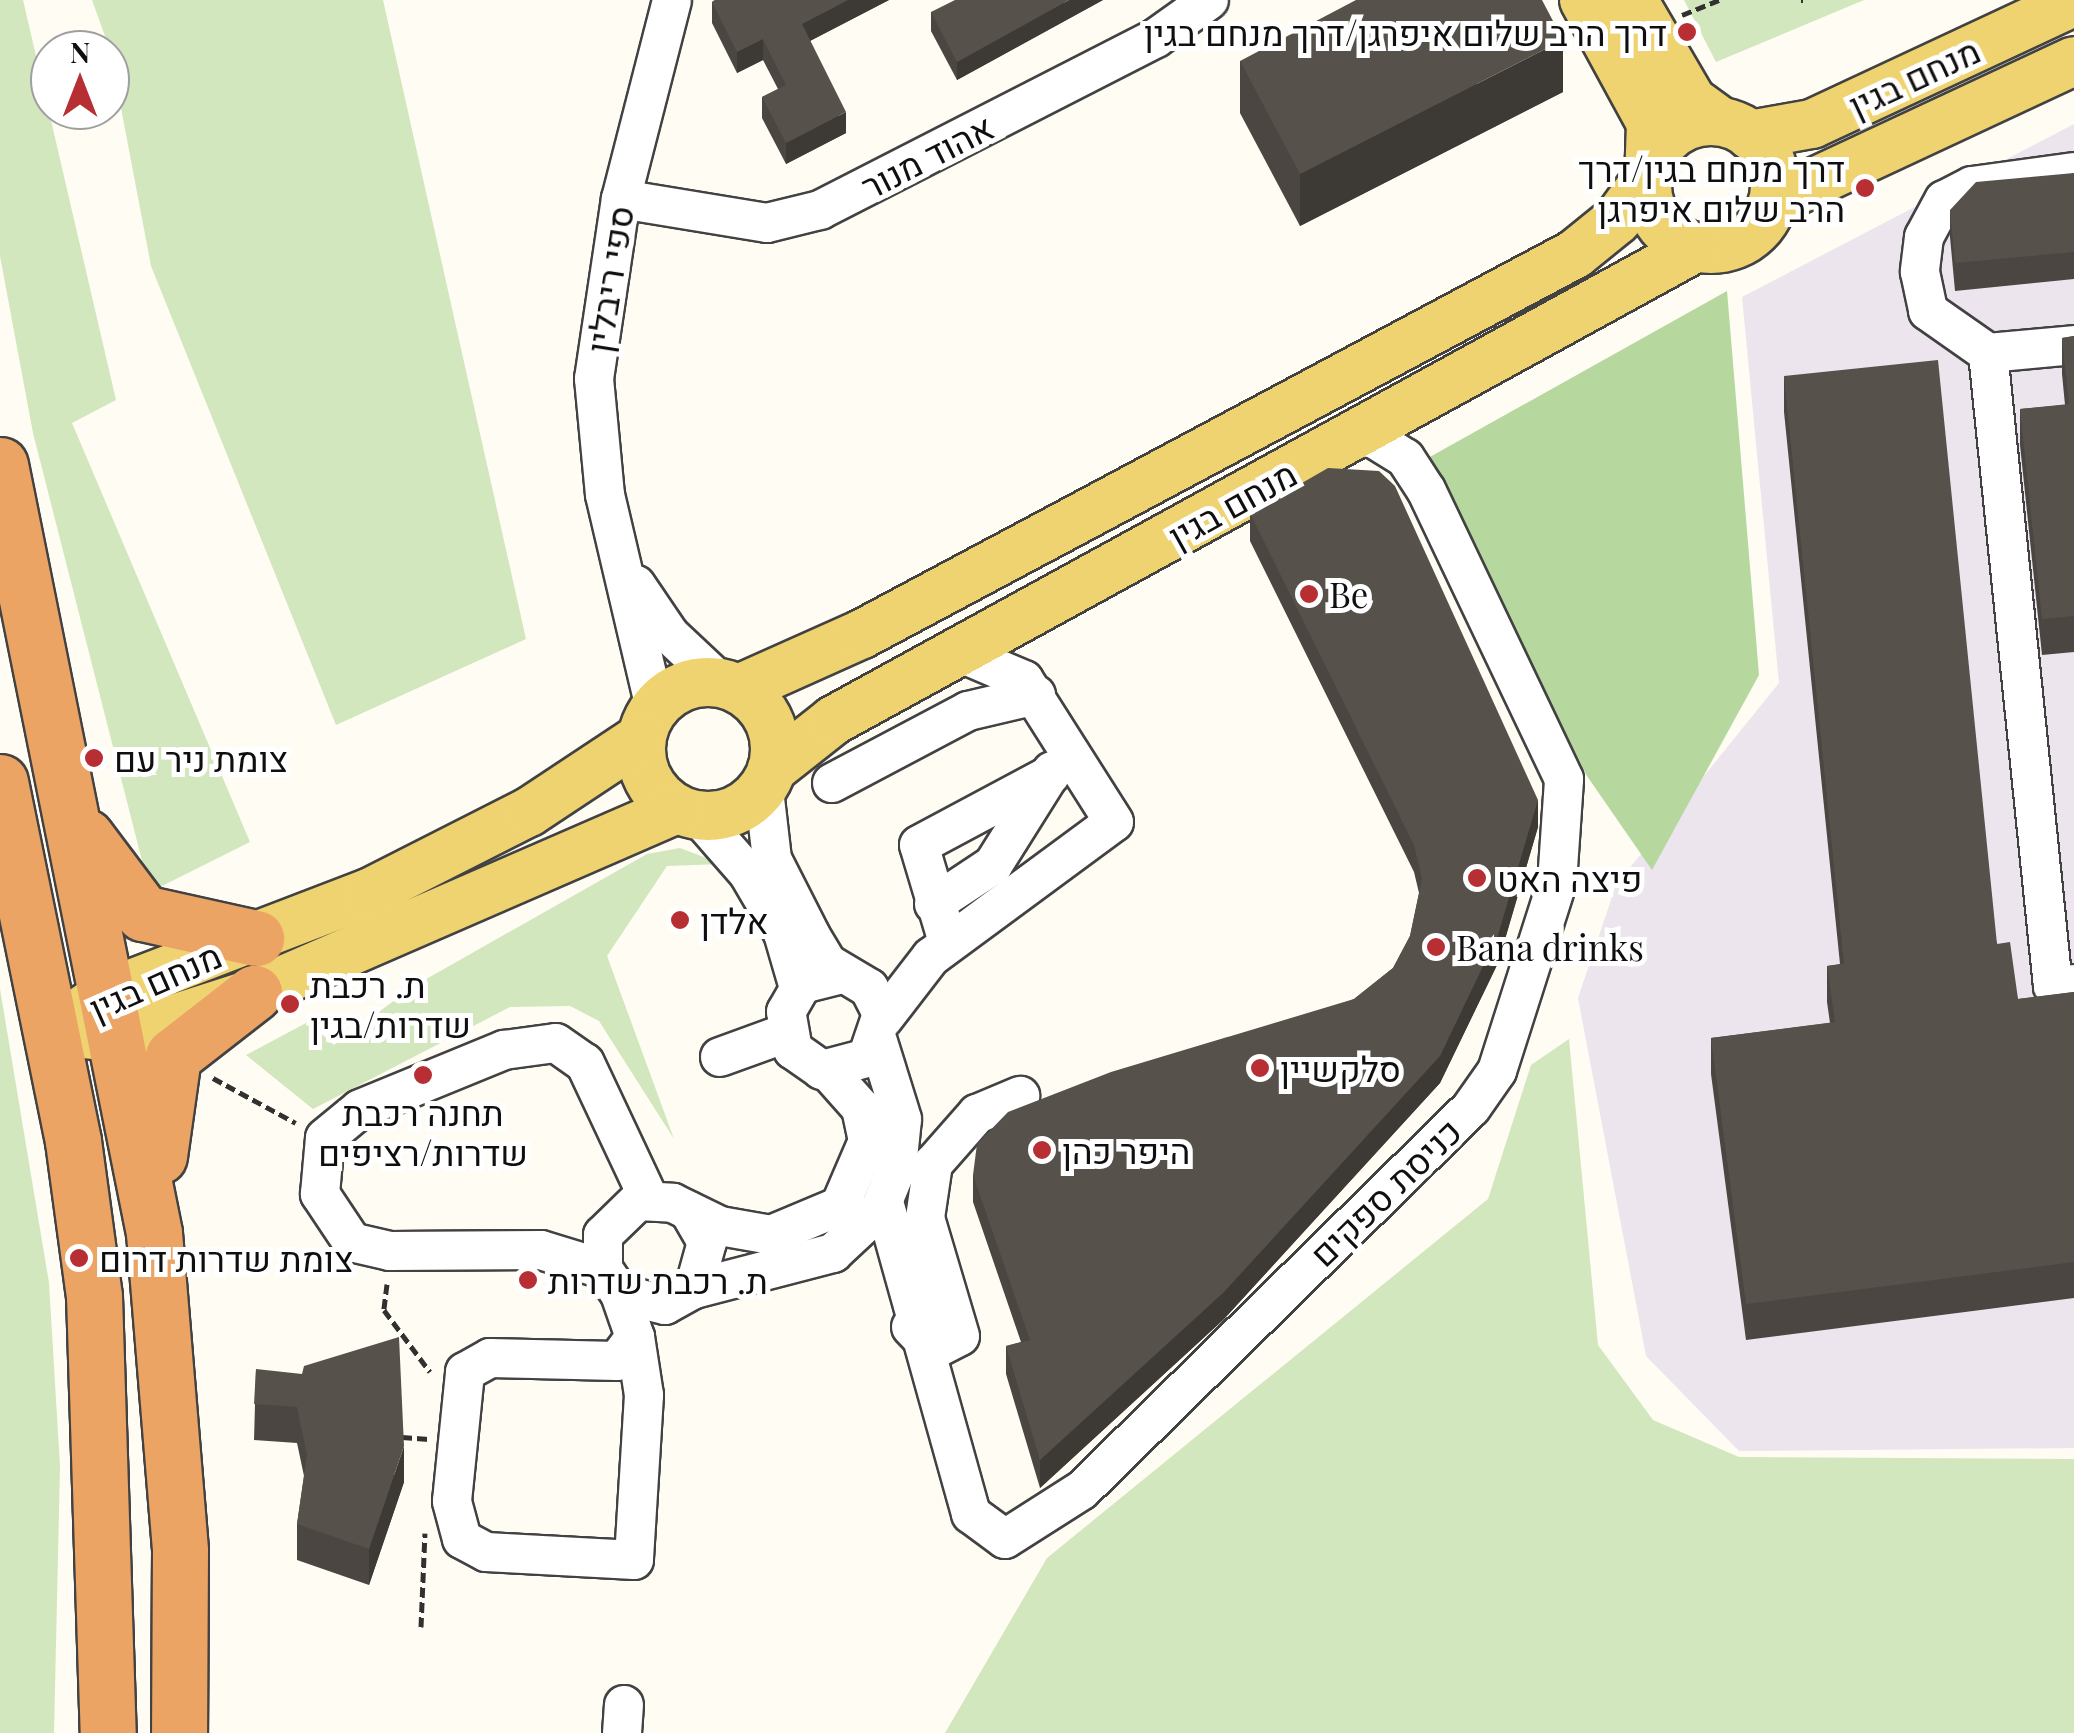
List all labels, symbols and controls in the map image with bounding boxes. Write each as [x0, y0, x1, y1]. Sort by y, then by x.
place label: דרך הרב שלום איפרגן/דרך מנחם בגין [1144, 11, 1667, 53]
marker: דרך הרב שלום איפרגן/דרך מנחם בגין [1676, 21, 1698, 43]
street label: מנחם בגין [1842, 28, 1986, 126]
north arrow [30, 30, 130, 130]
text: N [70, 33, 90, 70]
street label: אהוד מנור [854, 105, 1000, 207]
place label: דרך מנחם בגין/דרך הרב שלום איפרגן [1578, 147, 1845, 229]
marker: דרך מנחם בגין/דרך הרב שלום איפרגן [1854, 177, 1876, 199]
street label: ספי ריבלין [577, 202, 641, 356]
street label: מנחם בגין [1161, 452, 1303, 556]
place label: Be [1329, 573, 1369, 615]
marker: Be [1298, 583, 1320, 605]
place label: צומת ניר עם [114, 737, 288, 779]
marker: צומת ניר עם [83, 747, 105, 769]
place label: פיצה האט [1497, 857, 1643, 899]
marker: פיצה האט [1466, 867, 1488, 889]
place label: אלדן [700, 899, 769, 941]
marker: אלדן [669, 909, 691, 931]
place label: Bana drinks [1456, 926, 1644, 968]
street label: מנחם בגין [83, 933, 227, 1029]
marker: Bana drinks [1425, 936, 1447, 958]
place label: ת. רכבת שדרות/בגין [310, 963, 471, 1045]
marker: ת. רכבת שדרות/בגין [279, 993, 301, 1015]
place label: סלקשיין [1280, 1047, 1401, 1089]
marker: סלקשיין [1249, 1057, 1271, 1079]
marker: תחנה רכבת שדרות/רציפים [412, 1064, 434, 1086]
place label: תחנה רכבת שדרות/רציפים [318, 1091, 528, 1173]
street label: כניסת ספקים [1301, 1110, 1469, 1274]
place label: היפר כהן [1062, 1129, 1190, 1171]
marker: היפר כהן [1031, 1139, 1053, 1161]
place label: צומת שדרות דרום [99, 1237, 353, 1279]
marker: צומת שדרות דרום [68, 1247, 90, 1269]
place label: ת. רכבת שדרות [548, 1259, 768, 1301]
marker: ת. רכבת שדרות [517, 1269, 539, 1291]

